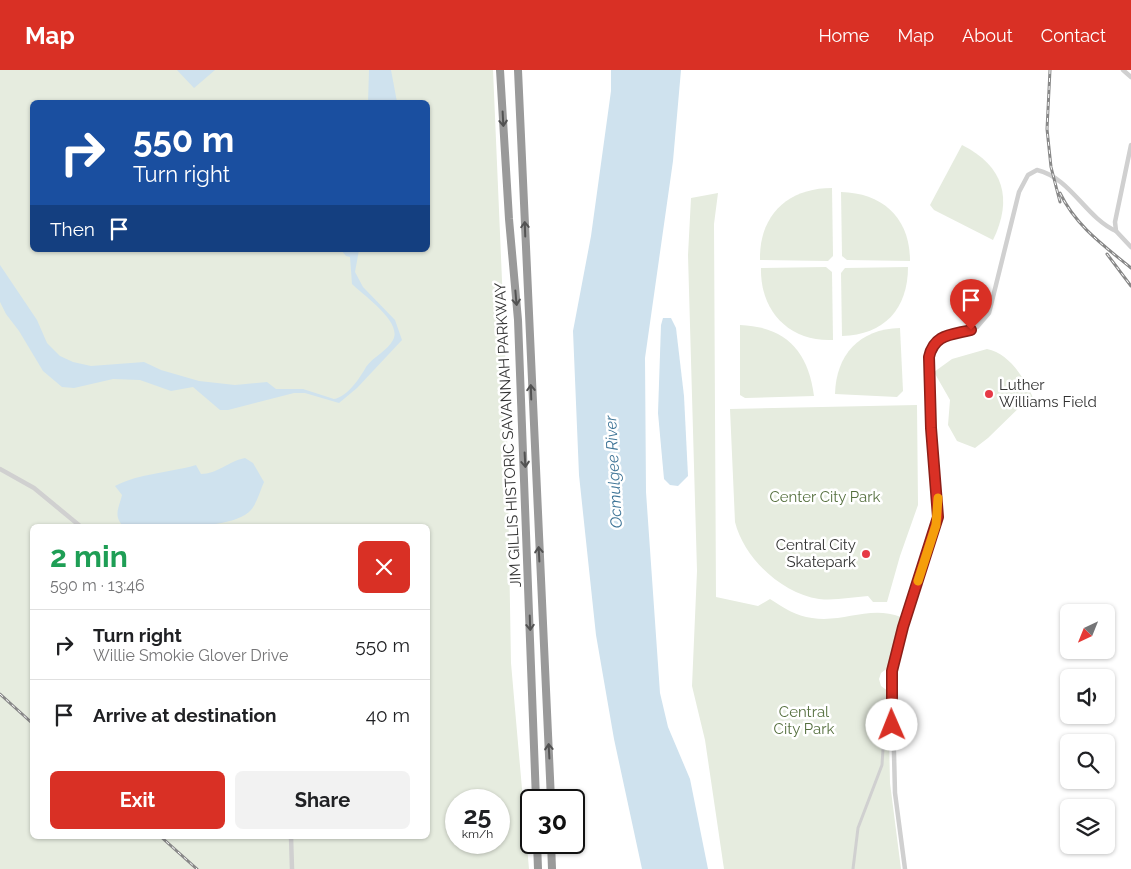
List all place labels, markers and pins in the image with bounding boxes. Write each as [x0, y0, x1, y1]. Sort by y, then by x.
pin [950, 279, 992, 330]
place label: Luther Williams Field [999, 376, 1097, 411]
marker: Luther Williams Field [983, 388, 995, 400]
place label: Central City Skatepark [776, 536, 856, 571]
marker: Central City Skatepark [860, 548, 872, 560]

